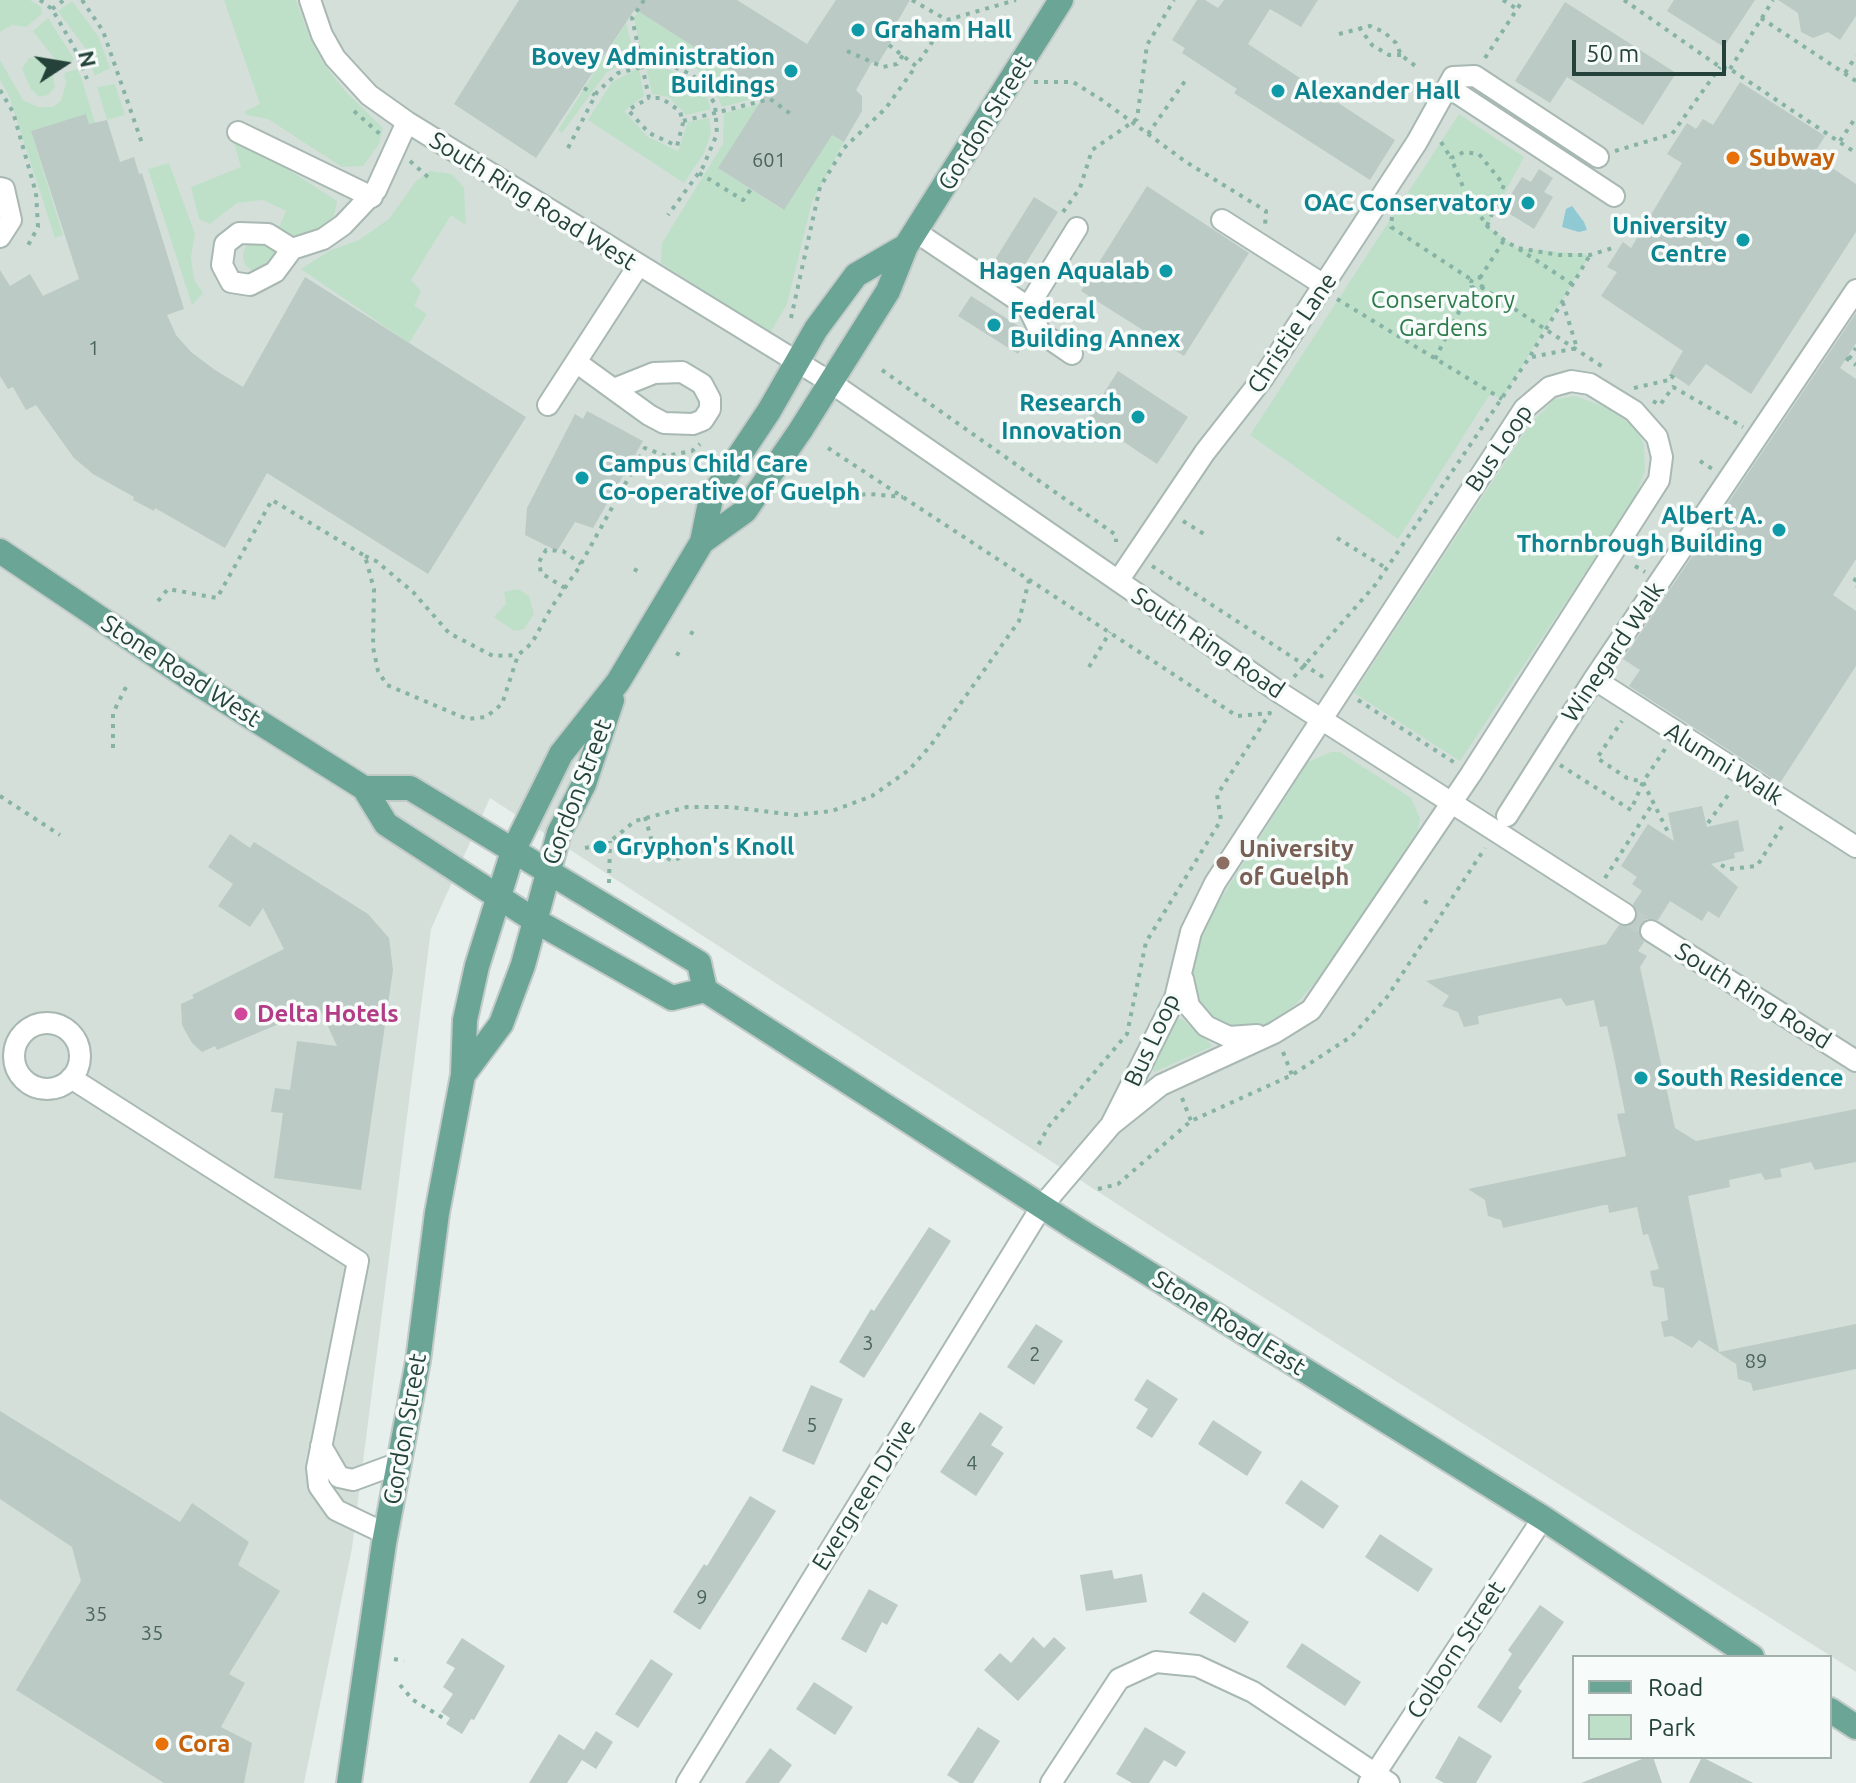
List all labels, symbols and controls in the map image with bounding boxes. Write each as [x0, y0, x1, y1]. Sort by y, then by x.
place label: Graham Hall [874, 16, 1012, 44]
marker: Graham Hall [849, 21, 867, 39]
north arrow [24, 24, 104, 104]
scale bar [1576, 24, 1730, 74]
text: 50 m [1586, 40, 1639, 67]
place label: Bovey Administration Buildings [531, 43, 775, 99]
text: N [74, 48, 102, 70]
street label: Gordon Street [932, 50, 1038, 196]
marker: Bovey Administration Buildings [782, 62, 800, 80]
place label: Alexander Hall [1294, 77, 1460, 105]
marker: Alexander Hall [1269, 82, 1287, 100]
street label: South Ring Road West [424, 126, 642, 276]
place label: Subway [1749, 144, 1835, 172]
house number: 601 [752, 148, 786, 172]
marker: Subway [1724, 149, 1742, 167]
place label: OAC Conservatory [1304, 189, 1512, 217]
marker: OAC Conservatory [1519, 194, 1537, 212]
place label: University Centre [1612, 212, 1727, 268]
marker: University Centre [1734, 231, 1752, 249]
place label: Hagen Aqualab [979, 257, 1150, 285]
marker: Hagen Aqualab [1157, 262, 1175, 280]
street label: Christie Lane [1241, 267, 1343, 399]
park label: Conservatory Gardens [1371, 286, 1515, 342]
place label: Federal Building Annex [1010, 297, 1181, 353]
marker: Federal Building Annex [985, 316, 1003, 334]
house number: 1 [88, 336, 100, 360]
place label: Research Innovation [1001, 389, 1122, 445]
street label: Bus Loop [1459, 399, 1539, 497]
marker: Research Innovation [1129, 408, 1147, 426]
place label: Campus Child Care Co-operative of Guelph [598, 450, 860, 506]
marker: Campus Child Care Co-operative of Guelph [573, 469, 591, 487]
place label: Albert A. Thornbrough Building [1517, 502, 1763, 558]
marker: Albert A. Thornbrough Building [1770, 521, 1788, 539]
street label: Winegard Walk [1556, 577, 1670, 727]
street label: South Ring Road [1126, 581, 1290, 705]
street label: Stone Road West [96, 609, 266, 733]
street label: Gordon Street [536, 715, 618, 869]
street label: Alumni Walk [1660, 716, 1788, 812]
place label: Gryphon's Knoll [616, 833, 794, 861]
place label: University of Guelph [1239, 835, 1354, 891]
marker: Gryphon's Knoll [591, 838, 609, 856]
marker: University of Guelph [1214, 854, 1232, 872]
street label: South Ring Road [1670, 937, 1836, 1055]
street label: Bus Loop [1118, 989, 1186, 1091]
place label: Delta Hotels [257, 1000, 399, 1028]
marker: Delta Hotels [232, 1005, 250, 1023]
place label: South Residence [1657, 1064, 1844, 1092]
marker: South Residence [1632, 1069, 1650, 1087]
street label: Stone Road East [1147, 1264, 1311, 1382]
house number: 3 [862, 1331, 874, 1355]
house number: 2 [1029, 1342, 1041, 1366]
house number: 89 [1745, 1349, 1767, 1373]
street label: Gordon Street [378, 1351, 432, 1507]
house number: 5 [806, 1413, 818, 1437]
street label: Evergreen Drive [806, 1414, 922, 1576]
house number: 4 [966, 1451, 978, 1475]
street label: Colborn Street [1401, 1576, 1511, 1724]
house number: 9 [696, 1585, 708, 1609]
house number: 35 [85, 1602, 107, 1626]
house number: 35 [141, 1621, 163, 1645]
legend [1572, 1655, 1832, 1759]
text: Road [1648, 1674, 1703, 1701]
text: Park [1648, 1714, 1696, 1741]
place label: Cora [178, 1730, 230, 1758]
marker: Cora [153, 1735, 171, 1753]

